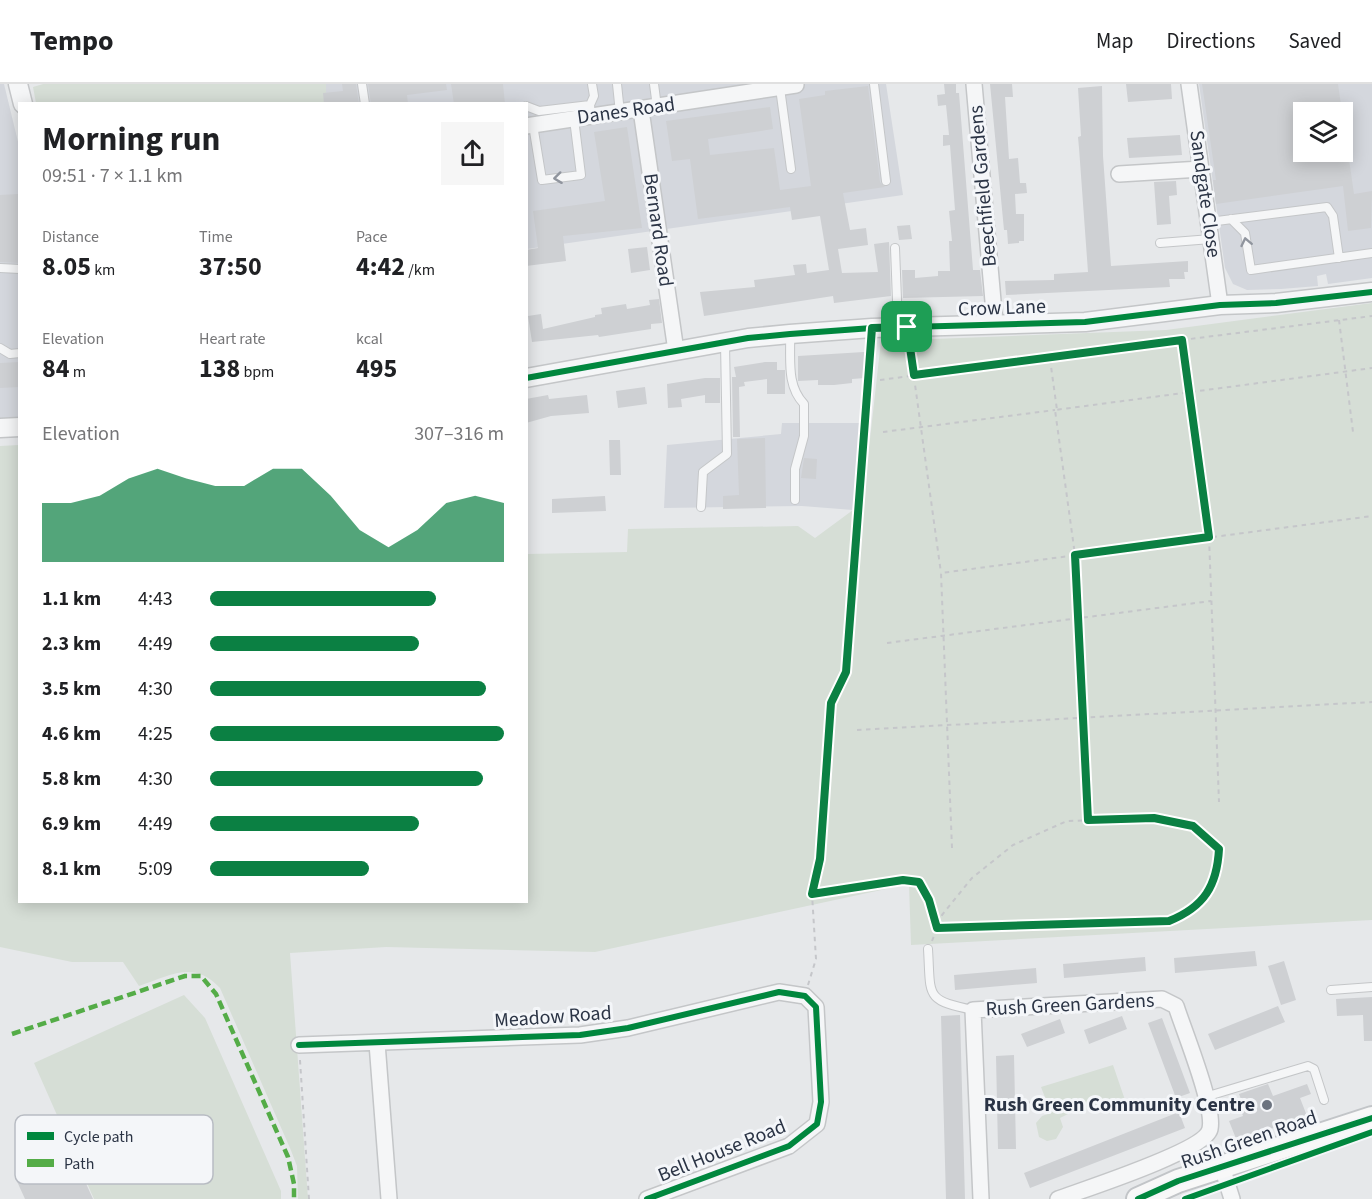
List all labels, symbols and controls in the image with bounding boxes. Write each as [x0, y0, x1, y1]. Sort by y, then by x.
text: Tempo [30, 21, 114, 61]
text: Map [1096, 26, 1134, 56]
text: Directions [1167, 26, 1255, 56]
text: Saved [1288, 26, 1342, 56]
street label: Danes Road [575, 90, 677, 132]
map controls [1293, 102, 1353, 162]
button: layers [1293, 102, 1353, 162]
street label: Beechfield Gardens [962, 104, 1004, 268]
text: Morning run [42, 116, 220, 163]
button: share [441, 122, 504, 185]
street label: Sandgate Close [1182, 128, 1228, 260]
text: 09:51 · 7 × 1.1 km [42, 162, 183, 190]
street label: Bernard Road [636, 171, 680, 289]
one-way arrow [554, 172, 563, 184]
text: Distance [42, 226, 99, 248]
text: Time [199, 226, 233, 248]
text: Pace [356, 226, 387, 248]
one-way arrow [1241, 237, 1254, 247]
text: 8.05 [42, 248, 91, 285]
text: 37:50 [199, 248, 262, 285]
text: 4:42 [356, 248, 405, 285]
text: km [91, 259, 115, 281]
text: /km [405, 259, 435, 281]
street label: Crow Lane [958, 292, 1047, 324]
pin [881, 301, 932, 352]
icon: arrive [890, 310, 923, 343]
text: Elevation [42, 328, 104, 350]
text: Heart rate [199, 328, 266, 350]
text: kcal [356, 328, 383, 350]
text: 84 [42, 350, 69, 387]
text: 138 [199, 350, 240, 387]
text: 495 [356, 350, 397, 387]
text: m [69, 361, 86, 383]
text: bpm [240, 361, 274, 383]
text: Elevation [42, 420, 120, 448]
text: 307–316 m [414, 420, 504, 448]
text: 1.1 km [42, 585, 101, 613]
text: 4:43 [138, 585, 173, 613]
text: 2.3 km [42, 630, 101, 658]
text: 4:49 [138, 630, 173, 658]
text: 3.5 km [42, 675, 101, 703]
text: 4:30 [138, 675, 173, 703]
text: 4.6 km [42, 720, 101, 748]
text: 4:25 [138, 720, 173, 748]
text: 5.8 km [42, 765, 101, 793]
text: 4:30 [138, 765, 173, 793]
text: 6.9 km [42, 810, 101, 838]
text: 4:49 [138, 810, 173, 838]
text: 8.1 km [42, 855, 101, 883]
text: 5:09 [138, 855, 173, 883]
street label: Rush Green Gardens [985, 987, 1155, 1023]
street label: Meadow Road [493, 999, 613, 1035]
place label: Rush Green Community Centre [984, 1091, 1255, 1119]
marker: Rush Green Community Centre [1260, 1098, 1274, 1112]
street label: Rush Green Road [1177, 1104, 1321, 1176]
street label: Bell House Road [654, 1113, 790, 1189]
legend [15, 1115, 213, 1184]
text: Cycle path [64, 1126, 133, 1148]
text: Path [64, 1153, 94, 1175]

